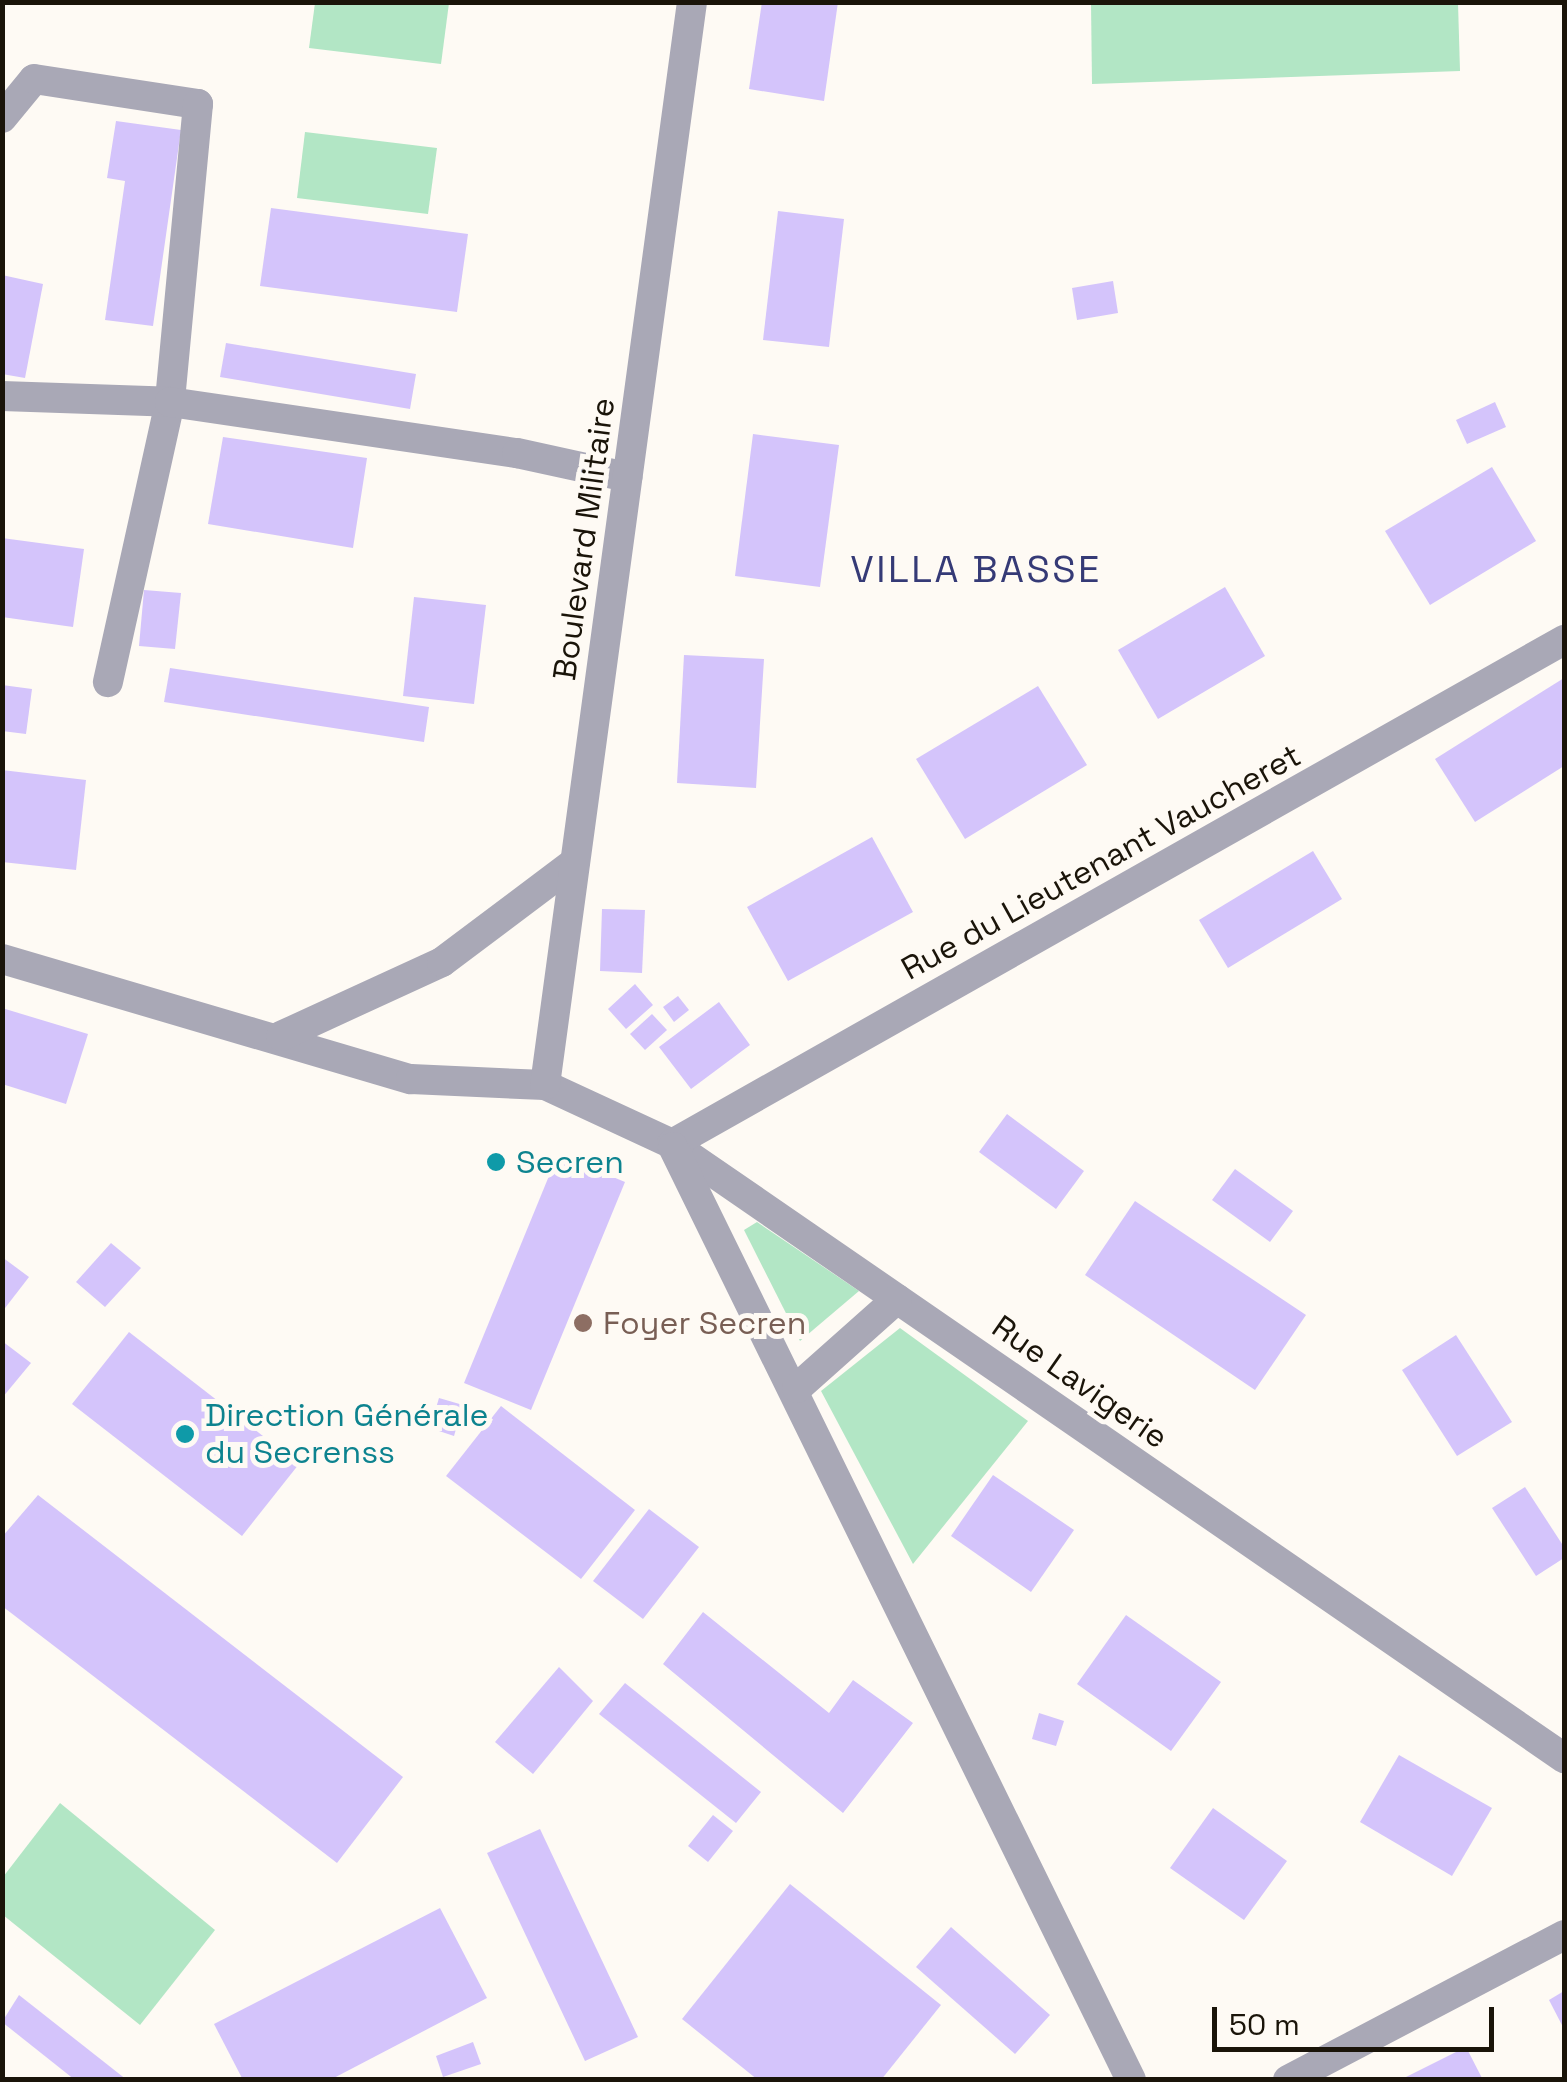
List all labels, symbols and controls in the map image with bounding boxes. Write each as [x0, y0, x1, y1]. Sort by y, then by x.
street label: Boulevard Militaire [545, 395, 623, 683]
district label: VILLA BASSE [850, 547, 1102, 593]
street label: Rue du Lieutenant Vaucheret [895, 736, 1307, 988]
place label: Secren [516, 1143, 624, 1181]
marker: Secren [485, 1151, 507, 1173]
place label: Foyer Secren [603, 1304, 806, 1342]
street label: Rue Lavigerie [985, 1307, 1175, 1457]
marker: Foyer Secren [572, 1312, 594, 1334]
place label: Direction Générale du Secrenss [205, 1397, 489, 1472]
marker: Direction Générale du Secrenss [174, 1423, 196, 1445]
scale bar [1217, 1987, 1500, 2049]
text: 50 m [1229, 2005, 1300, 2044]

